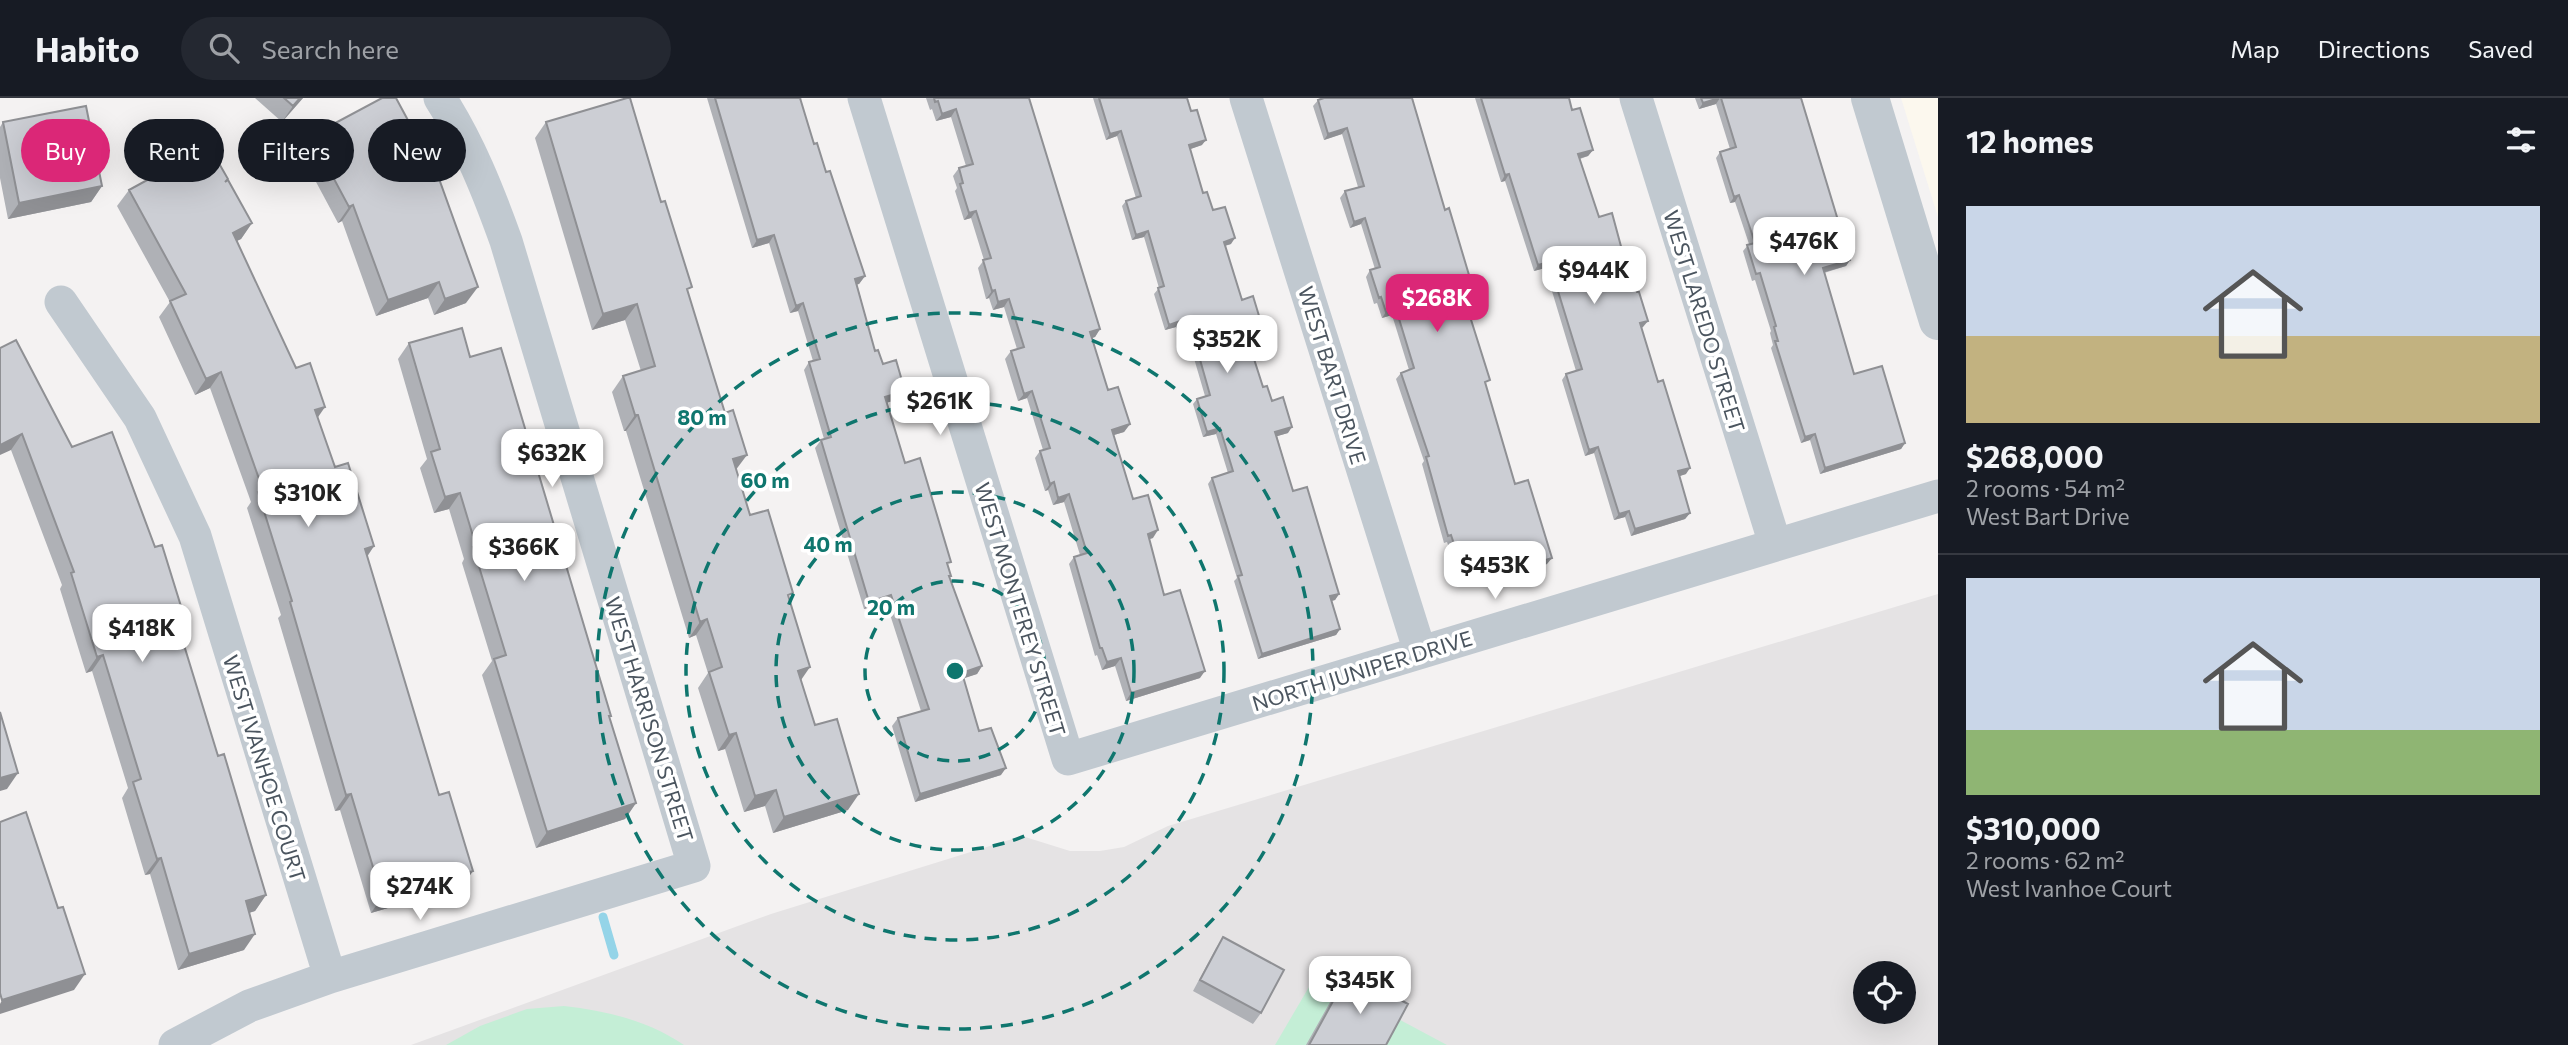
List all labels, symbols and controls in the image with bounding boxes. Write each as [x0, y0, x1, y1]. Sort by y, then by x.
search box [181, 17, 671, 80]
text: Habito [35, 28, 139, 69]
icon: search [205, 29, 243, 67]
text: Search here [261, 33, 399, 64]
text: Map [2230, 34, 2280, 63]
text: Directions [2318, 34, 2430, 63]
text: Saved [2468, 34, 2533, 63]
chip: Buy [21, 119, 110, 182]
chip: Rent [124, 119, 224, 182]
chip: Filters [238, 119, 354, 182]
chip: New [368, 119, 466, 182]
icon: filters [2502, 121, 2540, 159]
text: 12 homes [1966, 122, 2094, 159]
street label: WEST LAREDO STREET [1659, 207, 1751, 435]
pin: $476K [1755, 218, 1853, 277]
text: $476K [1769, 226, 1839, 254]
pin: $944K [1545, 246, 1643, 306]
icon: home [2190, 251, 2316, 377]
text: $944K [1558, 255, 1630, 283]
pin: $268K [1388, 274, 1486, 334]
street label: WEST BART DRIVE [1294, 283, 1372, 467]
text: $268K [1402, 283, 1472, 311]
pin: $352K [1178, 316, 1276, 375]
text: $352K [1192, 324, 1262, 352]
pin: $261K [891, 378, 989, 437]
text: $261K [907, 386, 973, 414]
text: 80 m [677, 404, 727, 429]
pin: $632K [503, 430, 601, 489]
text: $268,000 [1966, 437, 2104, 474]
text: $632K [517, 438, 587, 466]
text: 60 m [740, 467, 790, 492]
pin: $310K [259, 470, 357, 529]
text: 2 rooms · 54 m² [1966, 474, 2125, 502]
text: $310K [274, 478, 342, 506]
street label: WEST MONTEREY STREET [970, 479, 1072, 739]
text: West Bart Drive [1966, 502, 2130, 530]
pin: $366K [475, 524, 573, 583]
text: 40 m [803, 531, 853, 556]
text: $366K [488, 532, 560, 560]
pin: $453K [1446, 542, 1544, 601]
text: $453K [1460, 550, 1530, 578]
street label: WEST HARRISON STREET [601, 593, 699, 845]
text: 20 m [867, 594, 915, 619]
pin: $418K [93, 604, 191, 664]
text: $418K [108, 613, 176, 641]
icon: home [2190, 623, 2316, 749]
street label: NORTH JUNIPER DRIVE [1249, 625, 1475, 715]
street label: WEST IVANHOE COURT [219, 652, 311, 884]
centre of rings [943, 659, 967, 683]
text: $310,000 [1966, 809, 2101, 846]
text: 2 rooms · 62 m² [1966, 846, 2125, 874]
pin: $274K [371, 862, 469, 922]
text: $274K [386, 871, 454, 899]
text: West Ivanhoe Court [1966, 874, 2172, 902]
pin: $345K [1311, 956, 1409, 1016]
map controls [1853, 961, 1916, 1024]
button: locate [1853, 961, 1916, 1024]
text: $345K [1325, 965, 1395, 993]

